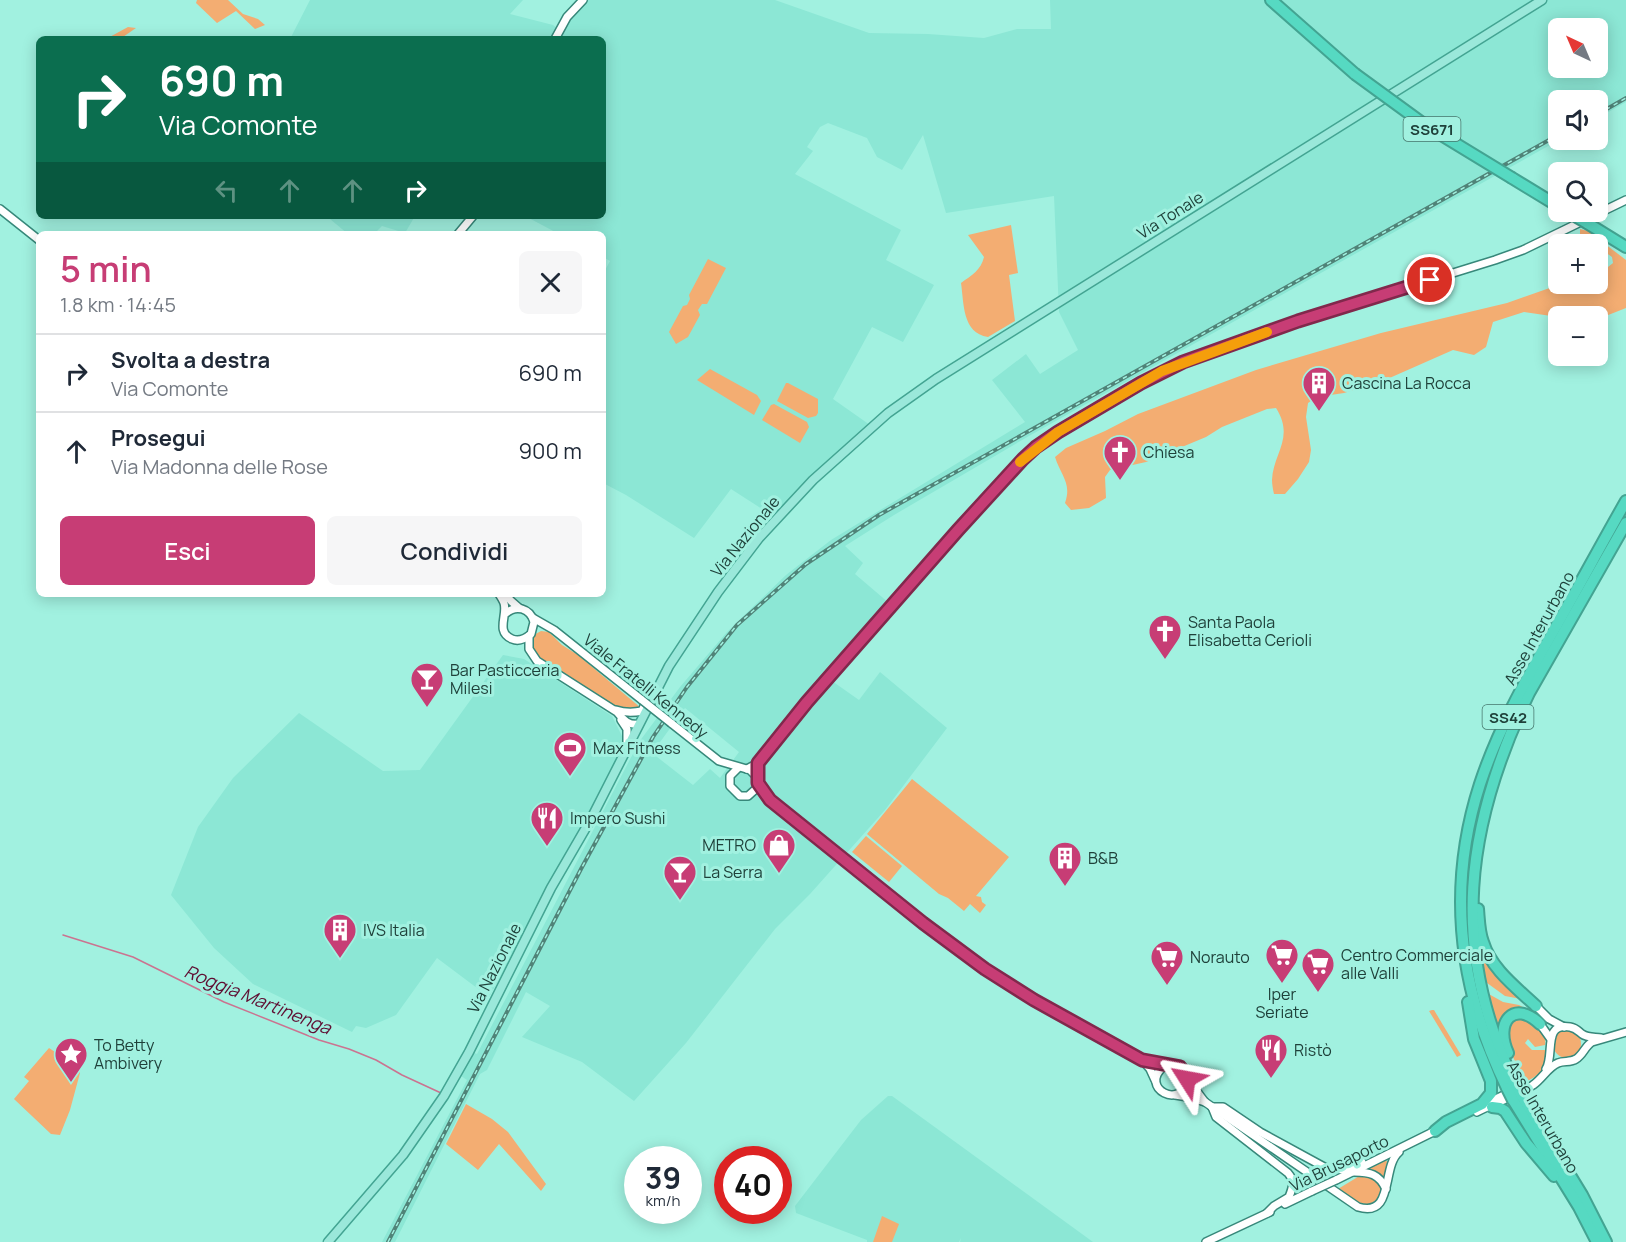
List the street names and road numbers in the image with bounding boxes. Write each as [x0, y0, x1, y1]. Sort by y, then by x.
road number: SS671 [1404, 117, 1460, 141]
street label: Via Tonale [1133, 186, 1207, 244]
street label: Via Nazionale [706, 491, 784, 581]
street label: Asse Interurbano [1499, 567, 1579, 689]
street label: Viale Fratelli Kennedy [579, 629, 713, 744]
road number: SS42 [1482, 705, 1534, 729]
street label: Via Nazionale [462, 919, 526, 1017]
street label: Asse Interurbano [1502, 1057, 1584, 1177]
street label: Via Brusaporto [1286, 1129, 1392, 1197]

